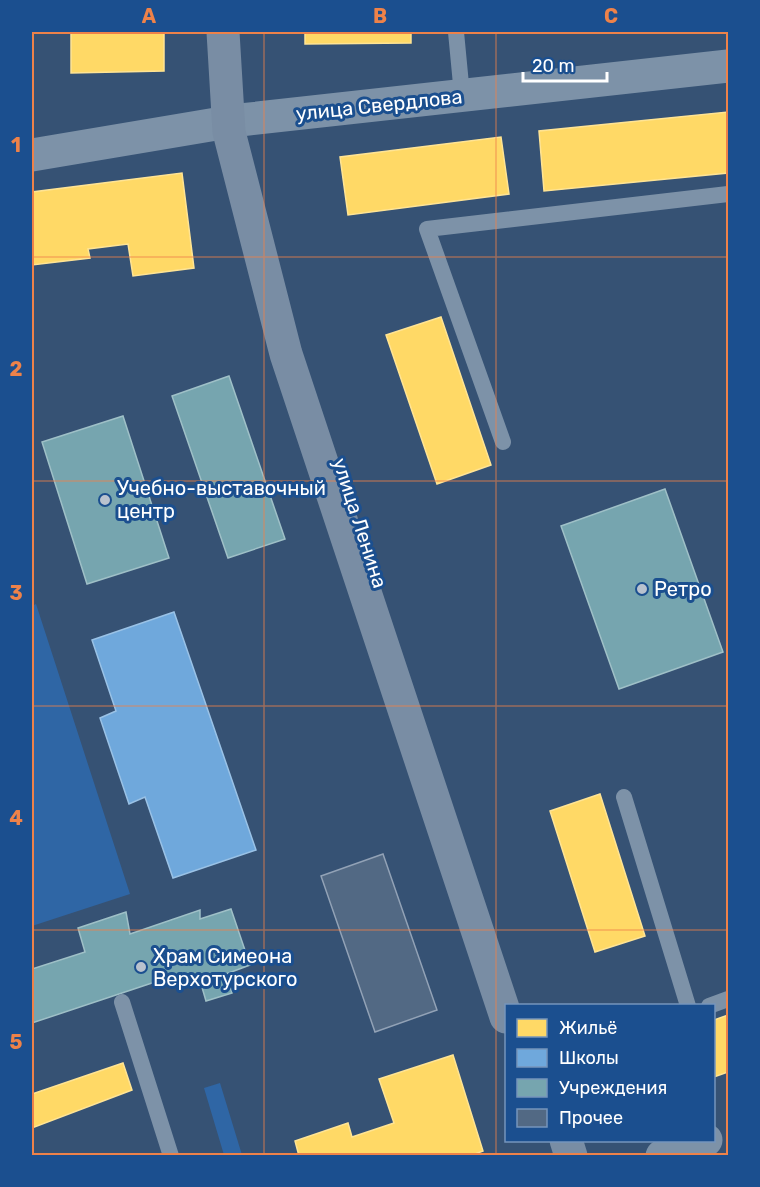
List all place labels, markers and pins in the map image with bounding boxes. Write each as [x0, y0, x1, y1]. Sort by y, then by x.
place label: Учебно-выставочный центр [117, 476, 326, 523]
marker: Учебно-выставочный центр [98, 493, 112, 507]
place label: Ретро [654, 577, 712, 601]
marker: Ретро [635, 582, 649, 596]
place label: Храм Симеона Верхотурского [153, 944, 298, 991]
marker: Храм Симеона Верхотурского [134, 960, 148, 974]

